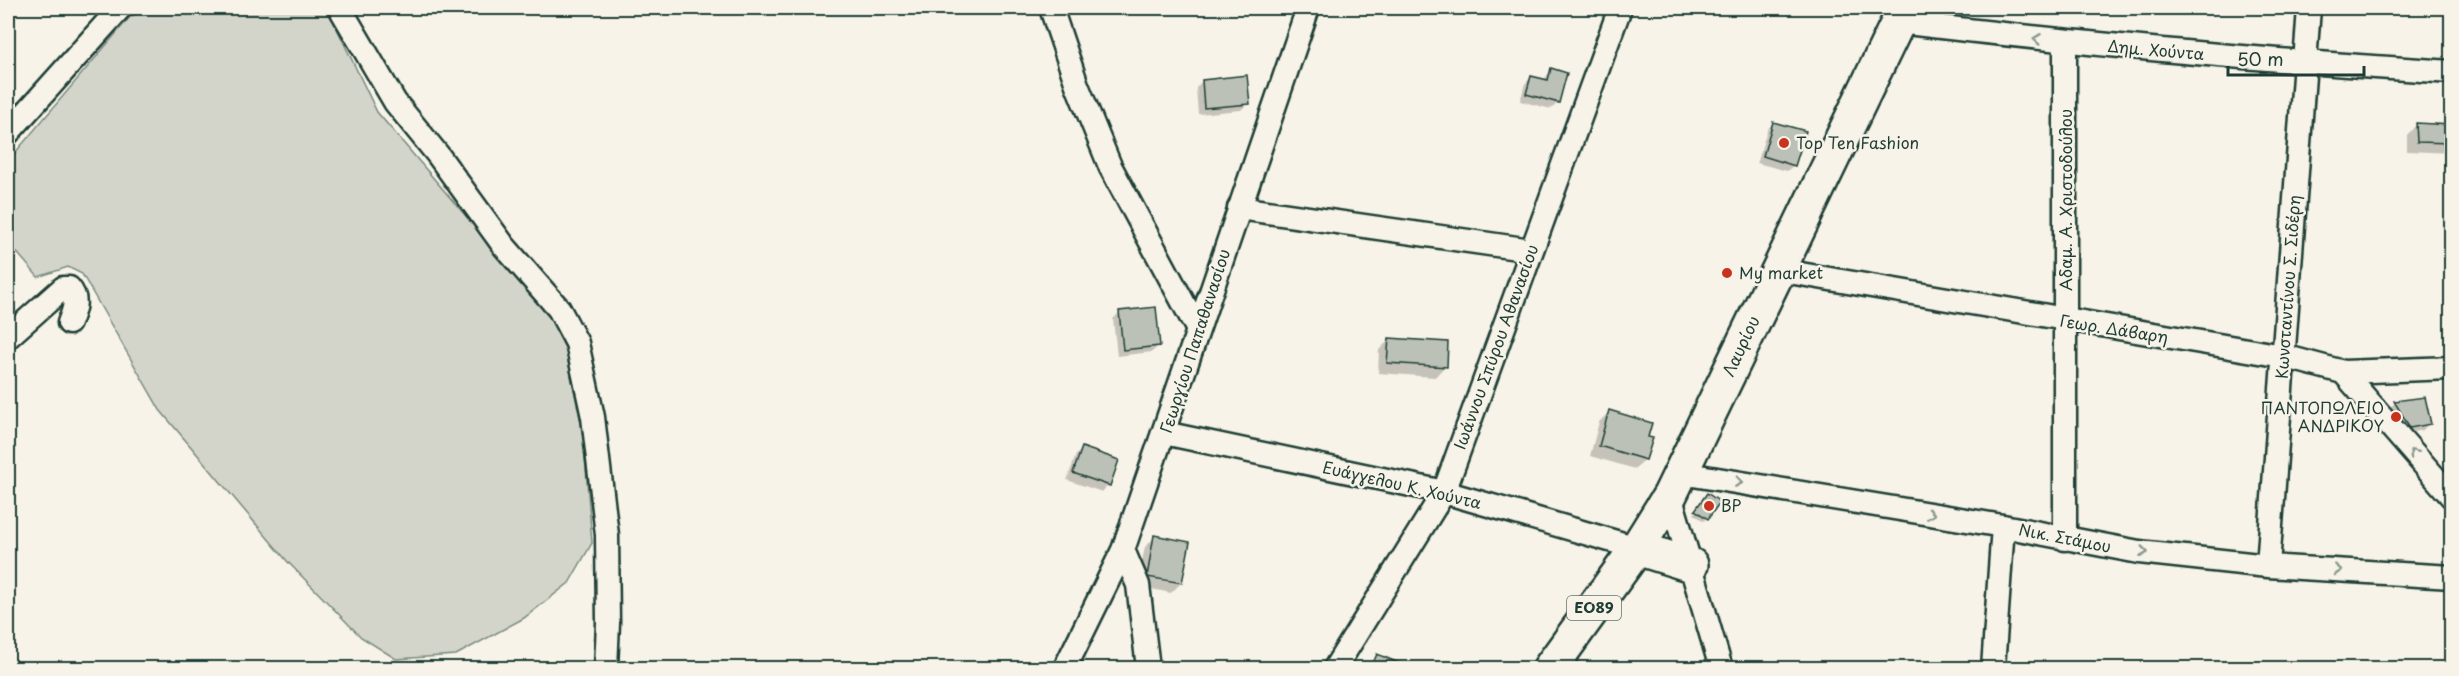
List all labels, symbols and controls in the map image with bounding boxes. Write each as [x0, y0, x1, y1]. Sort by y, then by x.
one-way arrow [2033, 33, 2042, 45]
street label: Δημ. Χούντα [2107, 33, 2206, 65]
scale bar [2228, 39, 2364, 77]
text: 50 m [2237, 45, 2284, 72]
street label: Αδαμ. Α. Χριστοδούλου [2053, 109, 2077, 291]
place label: Top Ten Fashion [1796, 130, 1919, 154]
marker: Top Ten Fashion [1777, 136, 1791, 150]
street label: Κωνσταντίνου Σ. Σιδέρη [2269, 194, 2305, 380]
street label: Ιωάννου Σπύρου Αθανασίου [1447, 241, 1543, 453]
street label: Γεωργίου Παπαθανασίου [1153, 245, 1235, 436]
place label: My market [1739, 260, 1824, 284]
marker: My market [1720, 266, 1734, 280]
street label: Γεωρ. Δάβαρη [2058, 308, 2170, 348]
street label: Λαυρίου [1716, 311, 1765, 380]
place label: ΠΑΝΤΟΠΩΛΕΙΟ ΑΝΔΡΙΚΟΥ [2260, 395, 2384, 437]
marker: ΠΑΝΤΟΠΩΛΕΙΟ ΑΝΔΡΙΚΟΥ [2389, 410, 2403, 424]
one-way arrow [2410, 449, 2421, 460]
street label: Ευάγγελου Κ. Χούντα [1320, 454, 1485, 514]
one-way arrow [1734, 476, 1743, 488]
place label: BP [1721, 493, 1742, 517]
marker: BP [1702, 499, 1716, 513]
one-way arrow [1926, 507, 1936, 519]
street label: Νικ. Στάμου [2017, 516, 2113, 558]
one-way arrow [2139, 545, 2148, 558]
one-way arrow [2333, 563, 2342, 576]
road number: ΕΟ89 [1567, 596, 1621, 620]

